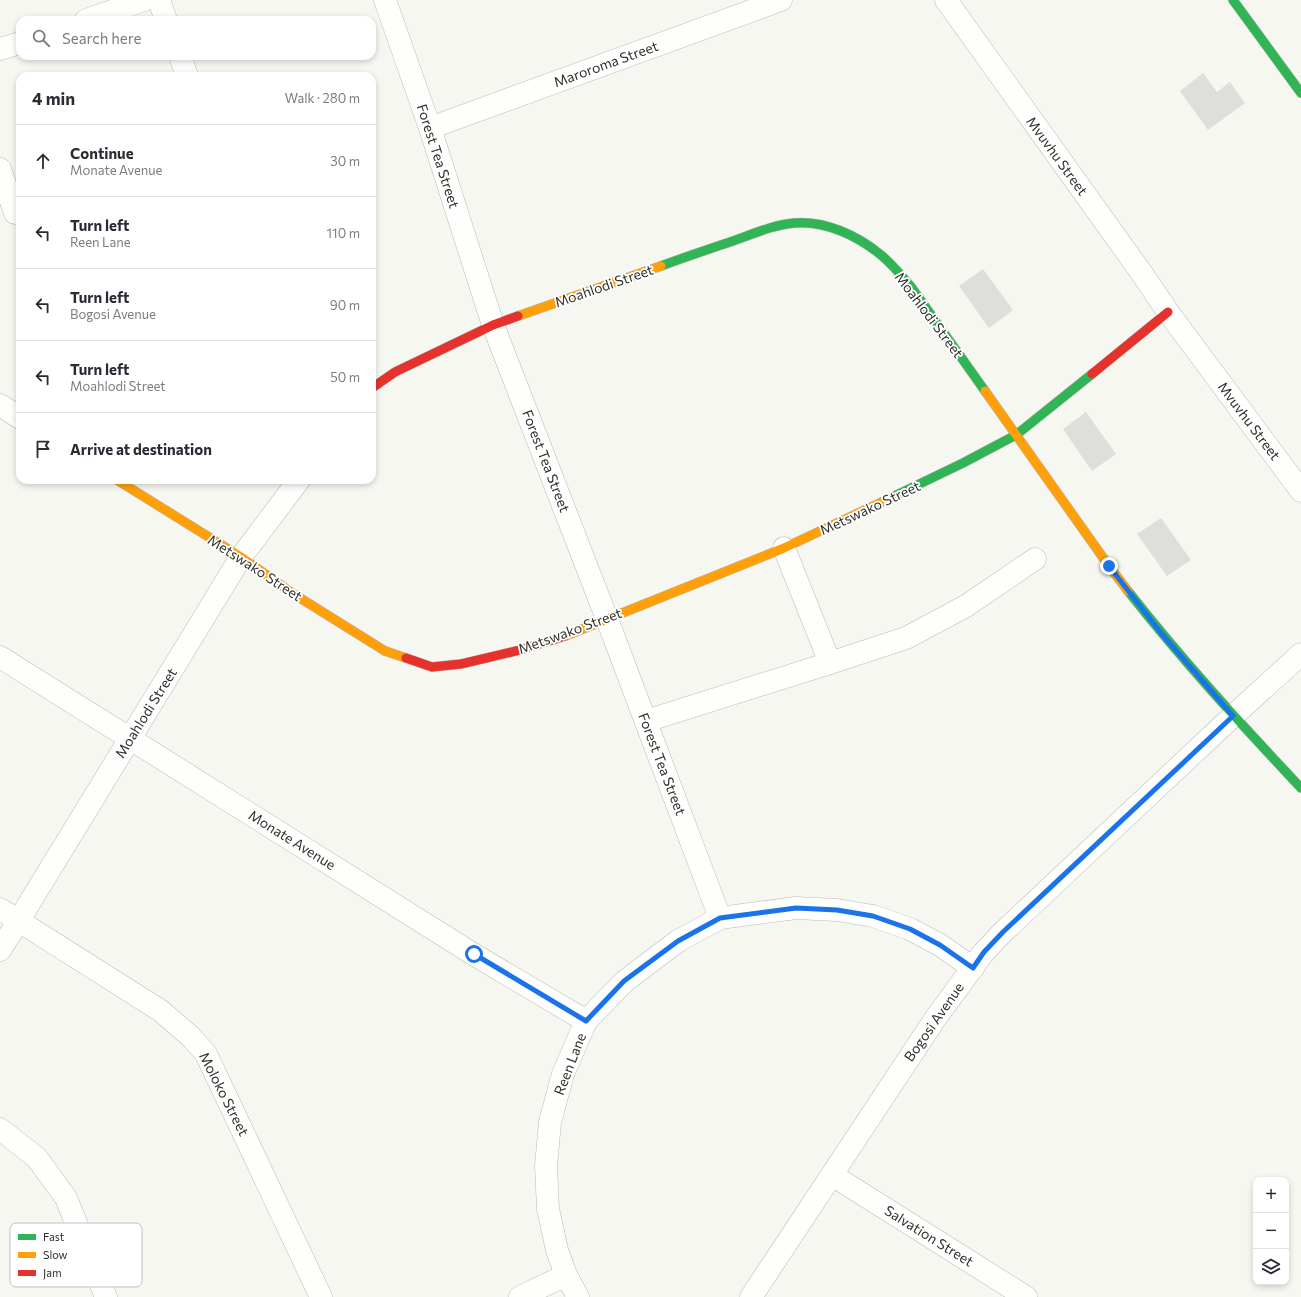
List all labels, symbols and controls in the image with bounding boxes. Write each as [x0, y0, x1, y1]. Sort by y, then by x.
search box [16, 16, 376, 60]
icon: search [30, 27, 52, 49]
text: Search here [62, 29, 141, 47]
street label: Maroroma Street [551, 37, 661, 90]
text: 4 min [32, 88, 75, 109]
text: Walk · 280 m [285, 90, 360, 106]
street label: Forest Tea Street [414, 102, 463, 210]
street label: Mvuvhu Street [1023, 113, 1092, 199]
text: Continue [70, 144, 134, 162]
icon: ahead [32, 150, 54, 172]
text: 30 m [330, 153, 360, 169]
text: Monate Avenue [70, 162, 162, 178]
text: Turn left [70, 216, 129, 234]
icon: left [32, 222, 54, 244]
text: 110 m [327, 225, 360, 241]
text: Reen Lane [70, 234, 131, 250]
street label: Moahlodi Street [552, 261, 656, 310]
street label: Moahlodi Street [892, 268, 967, 361]
text: Turn left [70, 288, 129, 306]
icon: left [32, 294, 54, 316]
text: 90 m [330, 297, 360, 313]
text: Bogosi Avenue [70, 306, 156, 322]
text: Turn left [70, 360, 129, 378]
icon: left [32, 366, 54, 388]
text: 50 m [330, 369, 360, 385]
text: Moahlodi Street [70, 378, 166, 394]
street label: Mvuvhu Street [1215, 378, 1284, 463]
street label: Forest Tea Street [519, 407, 574, 515]
icon: arrive [32, 438, 54, 460]
text: Arrive at destination [70, 440, 212, 458]
street label: Metswako Street [817, 477, 923, 538]
street label: Metswako Street [205, 531, 306, 605]
route end [1100, 557, 1118, 575]
street label: Metswako Street [516, 604, 624, 657]
street label: Moahlodi Street [111, 664, 180, 761]
street label: Forest Tea Street [635, 710, 690, 818]
street label: Monate Avenue [246, 806, 339, 873]
route start [465, 945, 483, 963]
street label: Bogosi Avenue [900, 979, 967, 1064]
street label: Reen Lane [550, 1030, 589, 1097]
street label: Moloko Street [196, 1049, 253, 1139]
map controls [1253, 1177, 1289, 1285]
button: + [1253, 1177, 1289, 1213]
street label: Salvation Street [882, 1201, 977, 1270]
button: − [1253, 1213, 1289, 1249]
legend [10, 1223, 142, 1287]
text: Fast [43, 1230, 65, 1243]
text: Slow [43, 1248, 68, 1261]
button: layers [1253, 1249, 1289, 1285]
text: Jam [43, 1266, 62, 1280]

